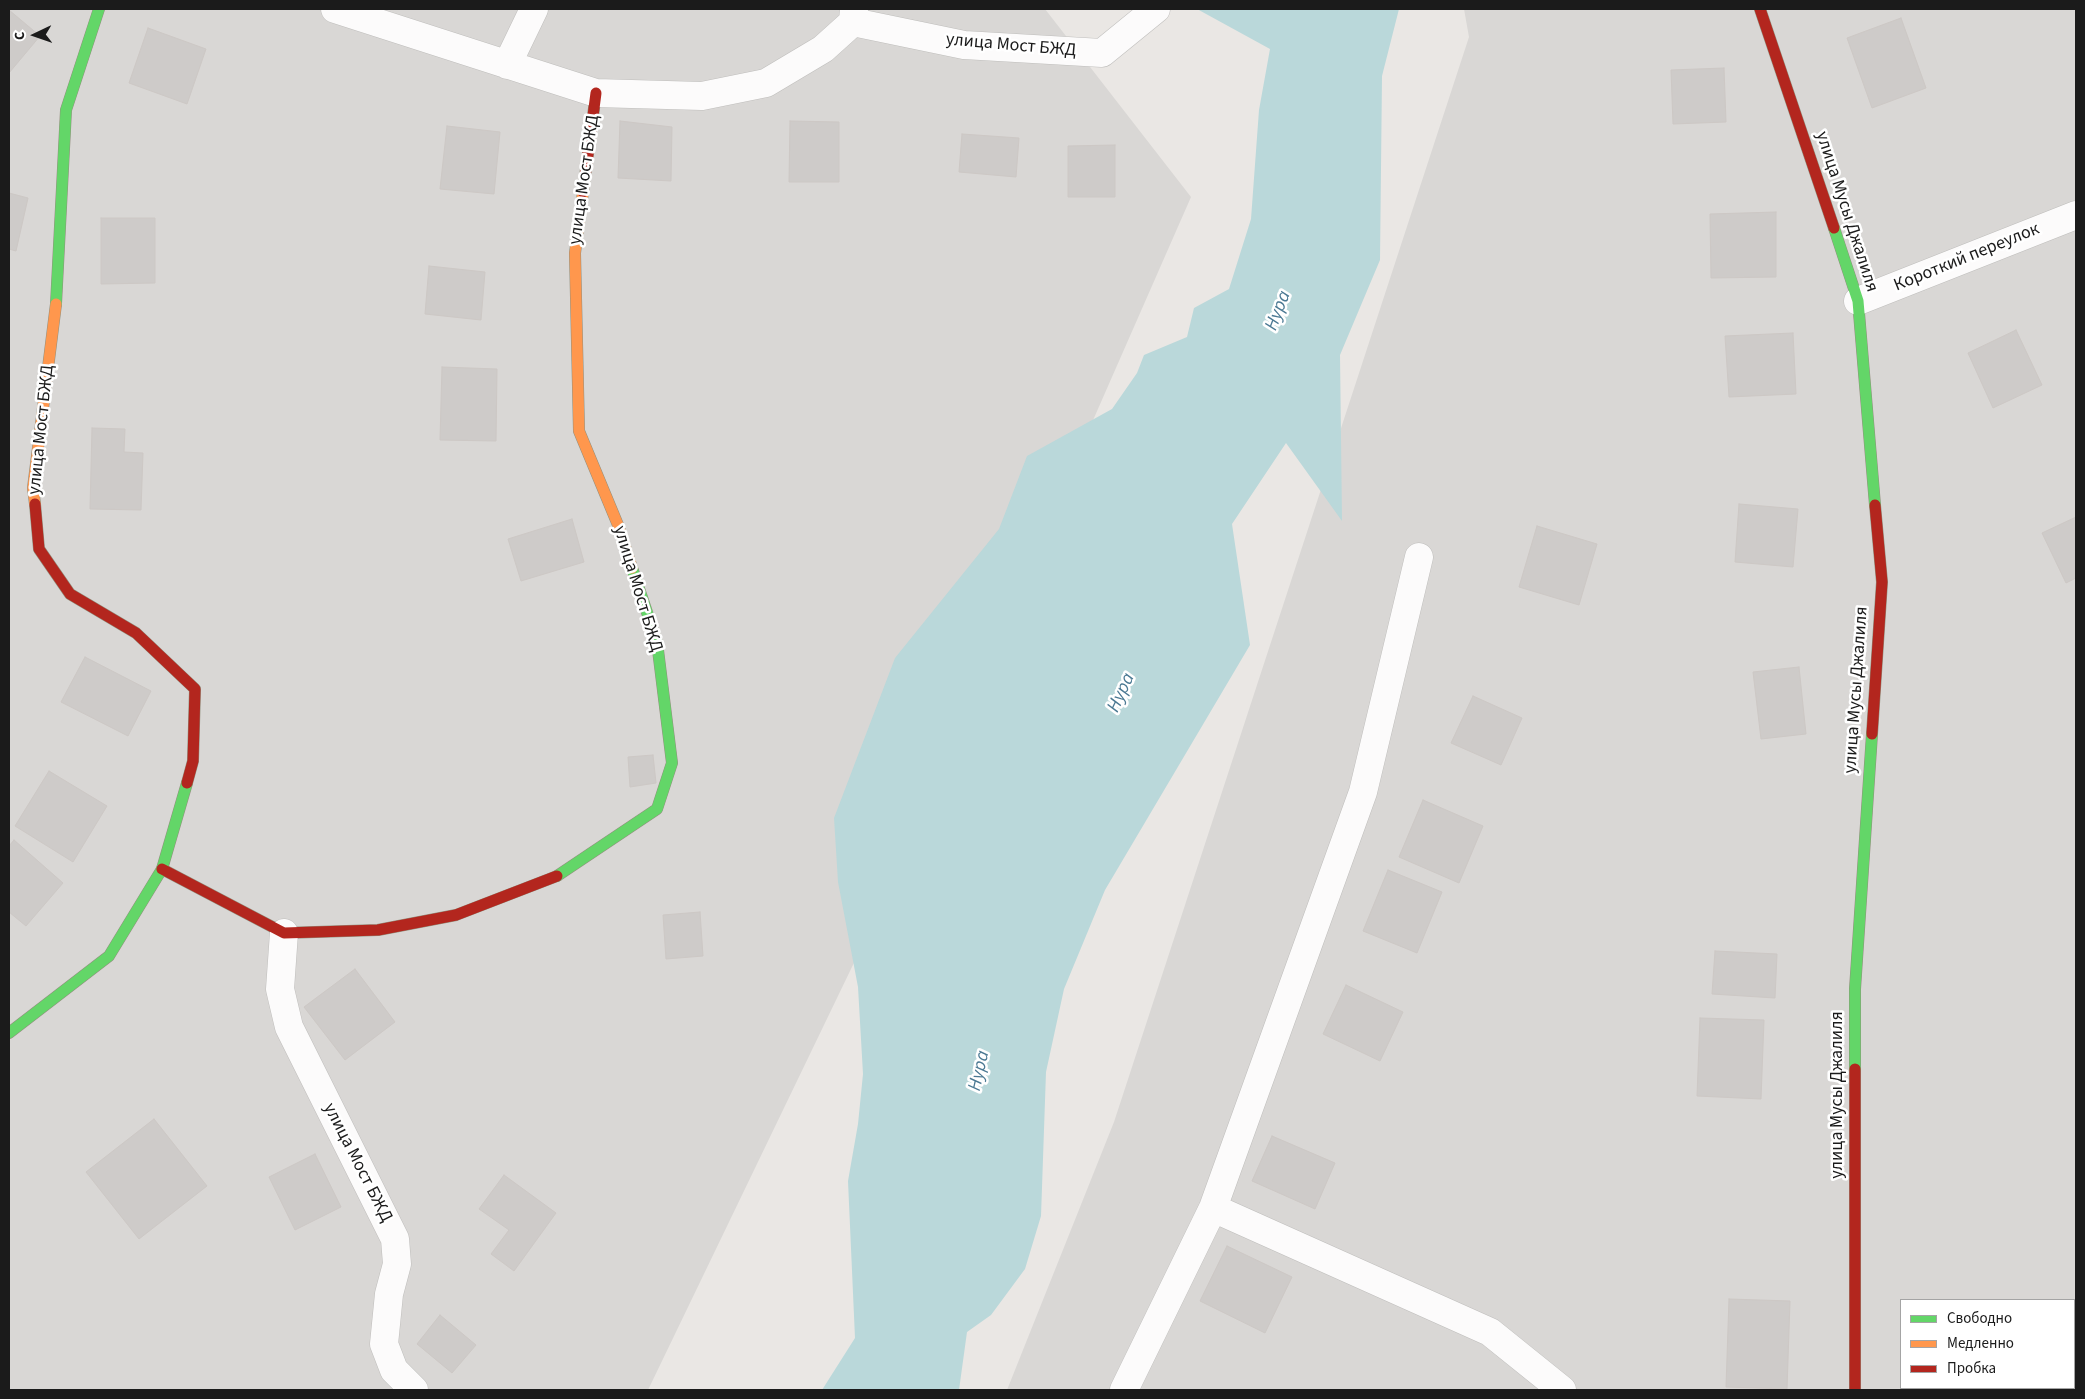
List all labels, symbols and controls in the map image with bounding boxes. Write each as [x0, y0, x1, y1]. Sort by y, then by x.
north arrow [10, 10, 60, 60]
street label: улица Мост БЖД [945, 30, 1077, 62]
text: С [10, 31, 30, 40]
street label: улица Мост БЖД [565, 114, 605, 246]
street label: улица Мусы Джалиля [1810, 129, 1882, 295]
street label: Короткий переулок [1891, 219, 2043, 297]
water label: Нура [1261, 288, 1297, 334]
street label: улица Мост БЖД [24, 364, 60, 496]
street label: улица Мост БЖД [608, 523, 666, 655]
street label: улица Мусы Джалиля [1840, 606, 1874, 774]
water label: Нура [1103, 670, 1141, 716]
street label: улица Мусы Джалиля [1827, 1011, 1849, 1179]
water label: Нура [964, 1049, 996, 1093]
street label: улица Мост БЖД [318, 1100, 396, 1226]
legend [1900, 1299, 2075, 1389]
text: Свободно [1947, 1308, 2012, 1329]
text: Медленно [1947, 1333, 2014, 1354]
text: Пробка [1947, 1358, 1996, 1379]

